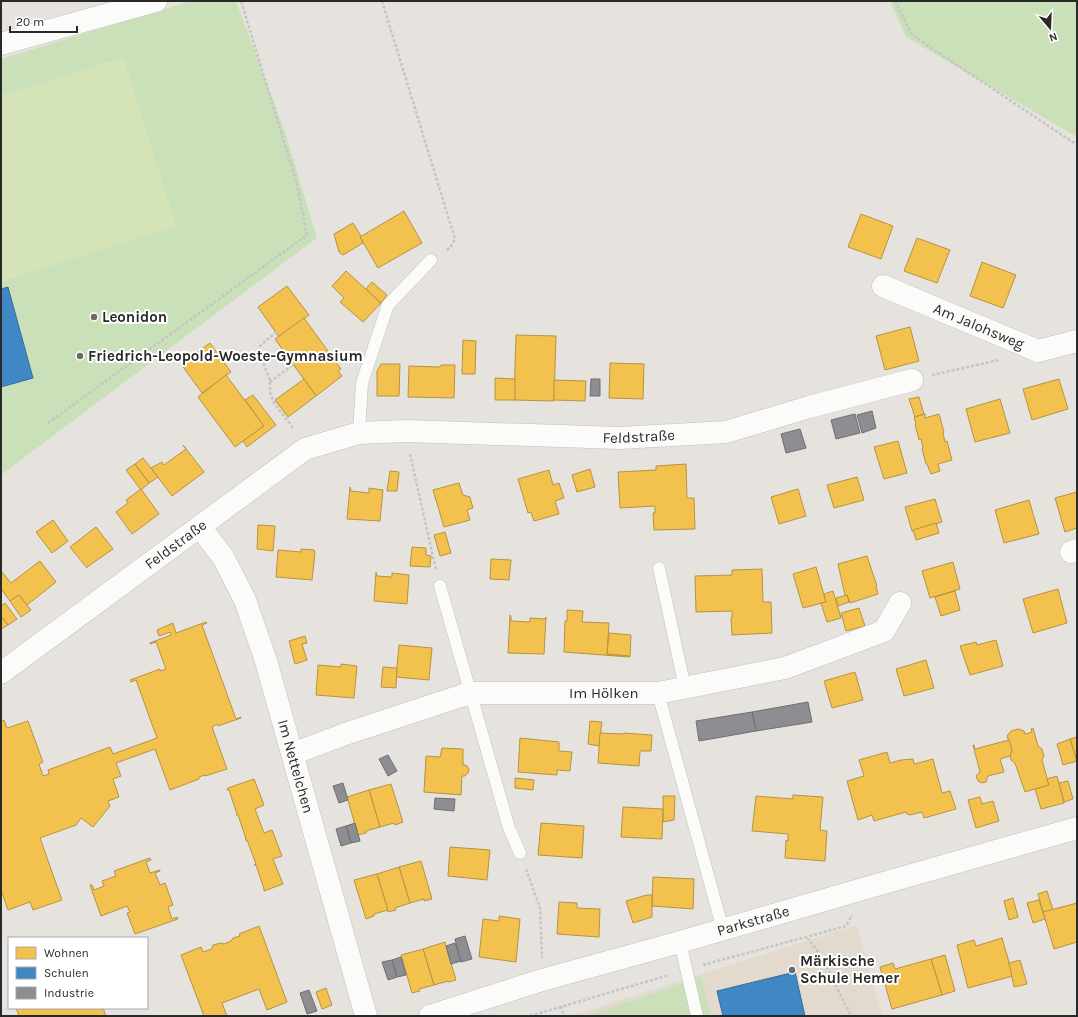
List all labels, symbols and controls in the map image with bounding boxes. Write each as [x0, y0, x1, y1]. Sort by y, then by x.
scale bar [10, 8, 77, 34]
north arrow [1030, 8, 1070, 48]
text: 20 m [16, 15, 44, 29]
text: N [1047, 30, 1059, 44]
street label: Am Jalohsweg [931, 299, 1028, 353]
place label: Leonidon [102, 308, 167, 326]
marker: Leonidon [89, 312, 99, 322]
place label: Friedrich-Leopold-Woeste-Gymnasium [88, 347, 363, 365]
marker: Friedrich-Leopold-Woeste-Gymnasium [75, 351, 85, 361]
street label: Feldstraße [602, 426, 676, 447]
street label: Feldstraße [141, 516, 210, 573]
street label: Im Hölken [569, 684, 639, 702]
street label: Im Nettelchen [274, 717, 317, 815]
street label: Parkstraße [715, 902, 792, 940]
legend [8, 937, 148, 1009]
text: Wohnen [44, 946, 89, 960]
place label: Märkische Schule Hemer [800, 952, 899, 987]
marker: Märkische Schule Hemer [787, 965, 797, 975]
text: Schulen [44, 966, 89, 980]
text: Industrie [44, 986, 94, 1000]

